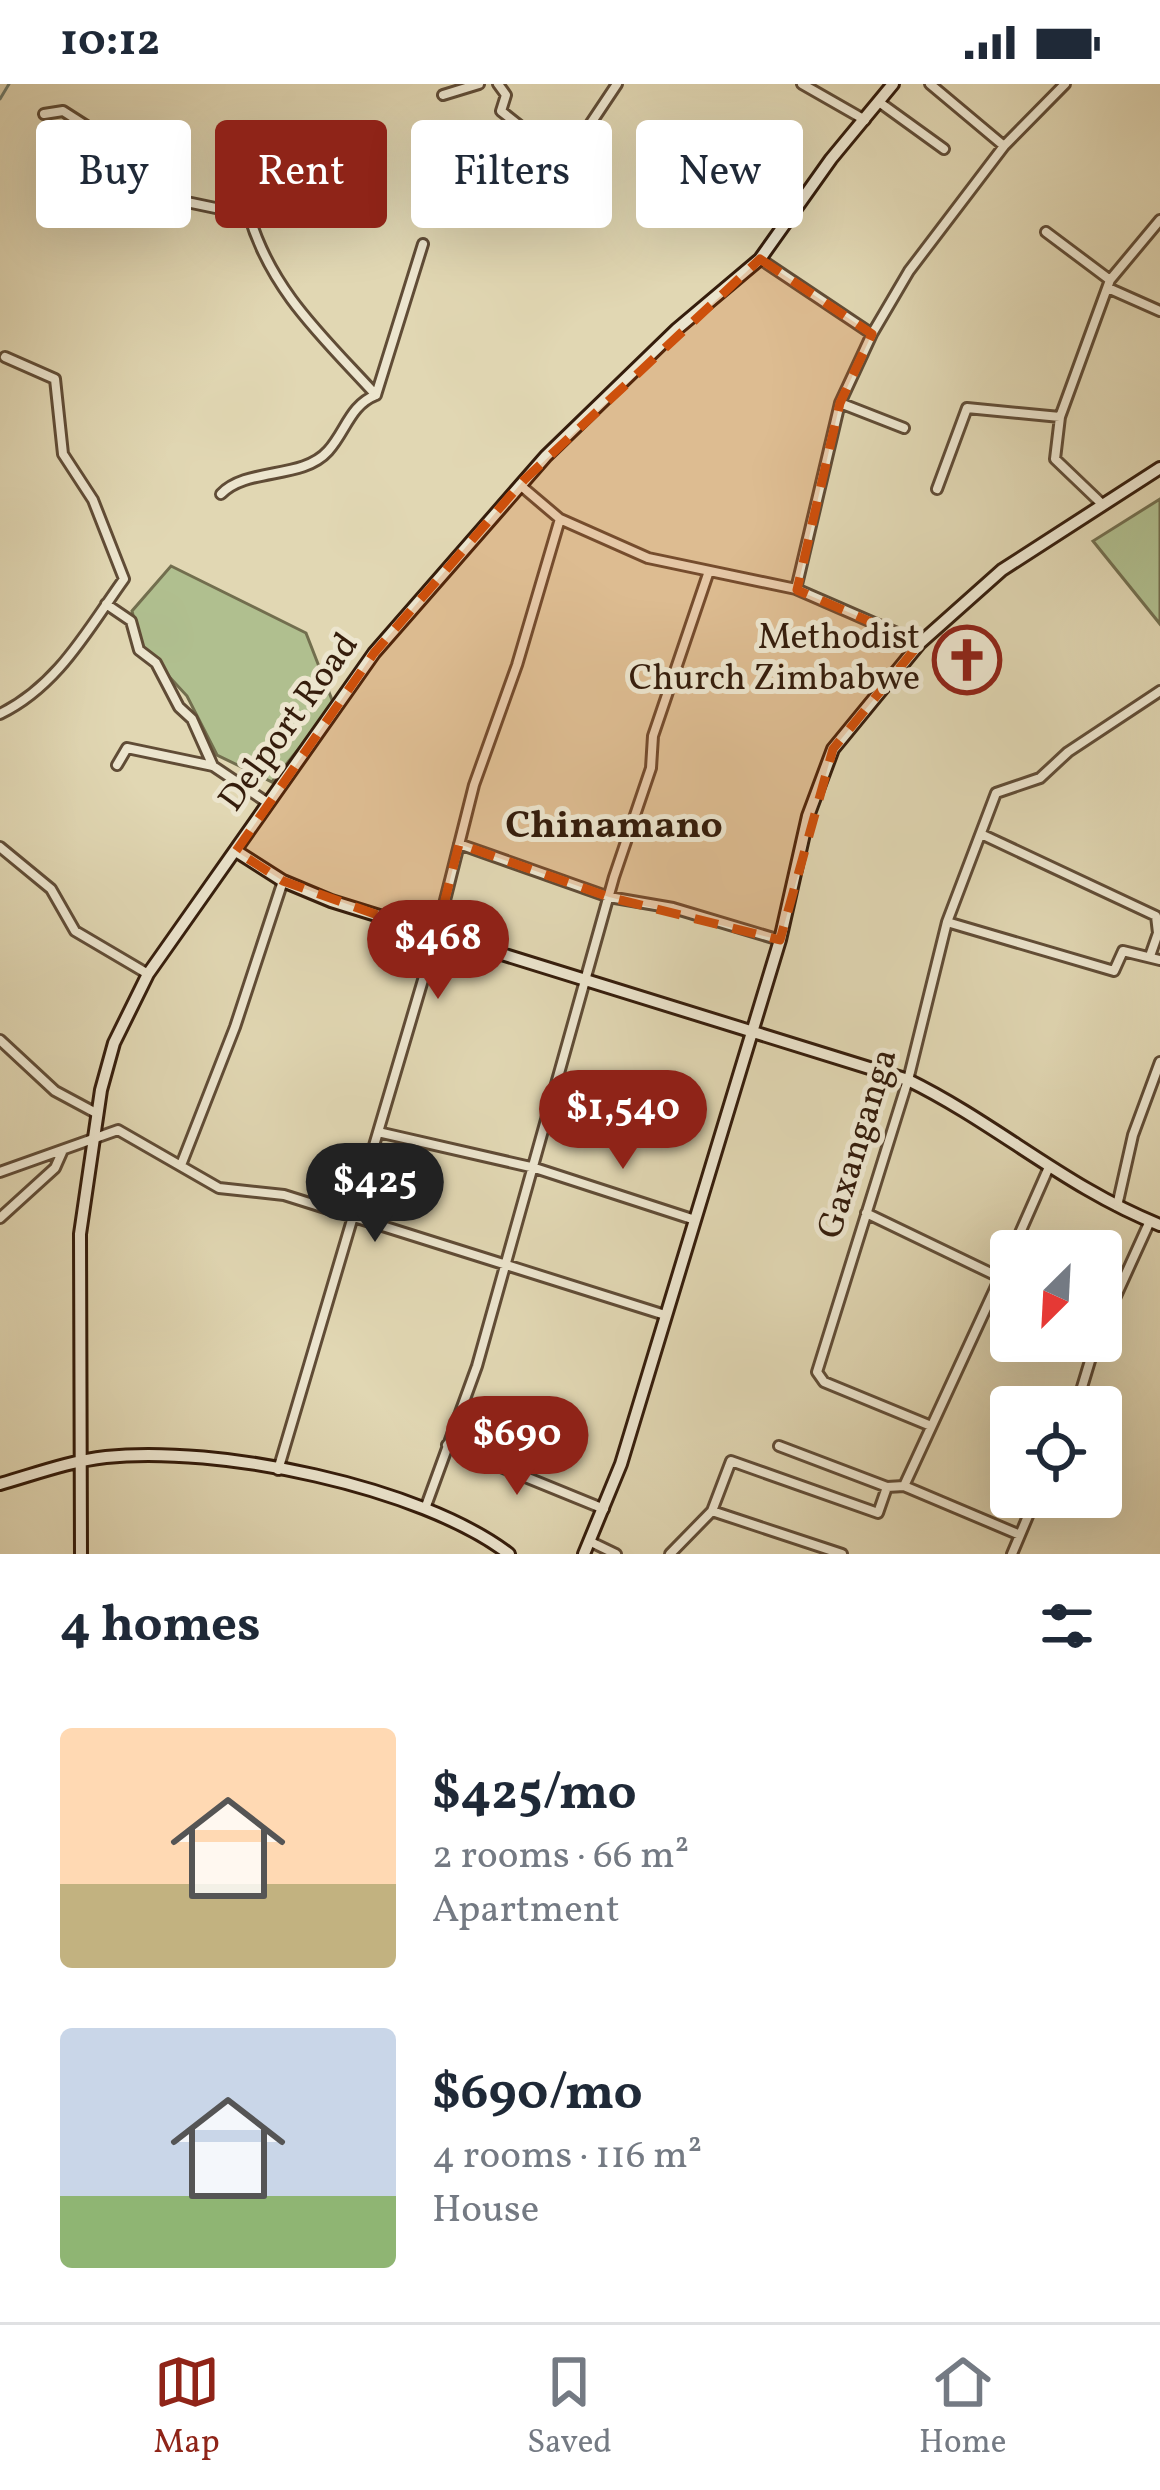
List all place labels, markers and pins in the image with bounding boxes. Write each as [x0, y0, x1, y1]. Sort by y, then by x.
place label: Methodist Church Zimbabwe [629, 614, 920, 705]
church icon: Methodist Church Zimbabwe [932, 625, 1002, 695]
pin: $468 [367, 900, 509, 1002]
pin: $1,540 [525, 1070, 721, 1172]
pin: $425 [304, 1143, 446, 1245]
pin: $690 [446, 1396, 588, 1498]

